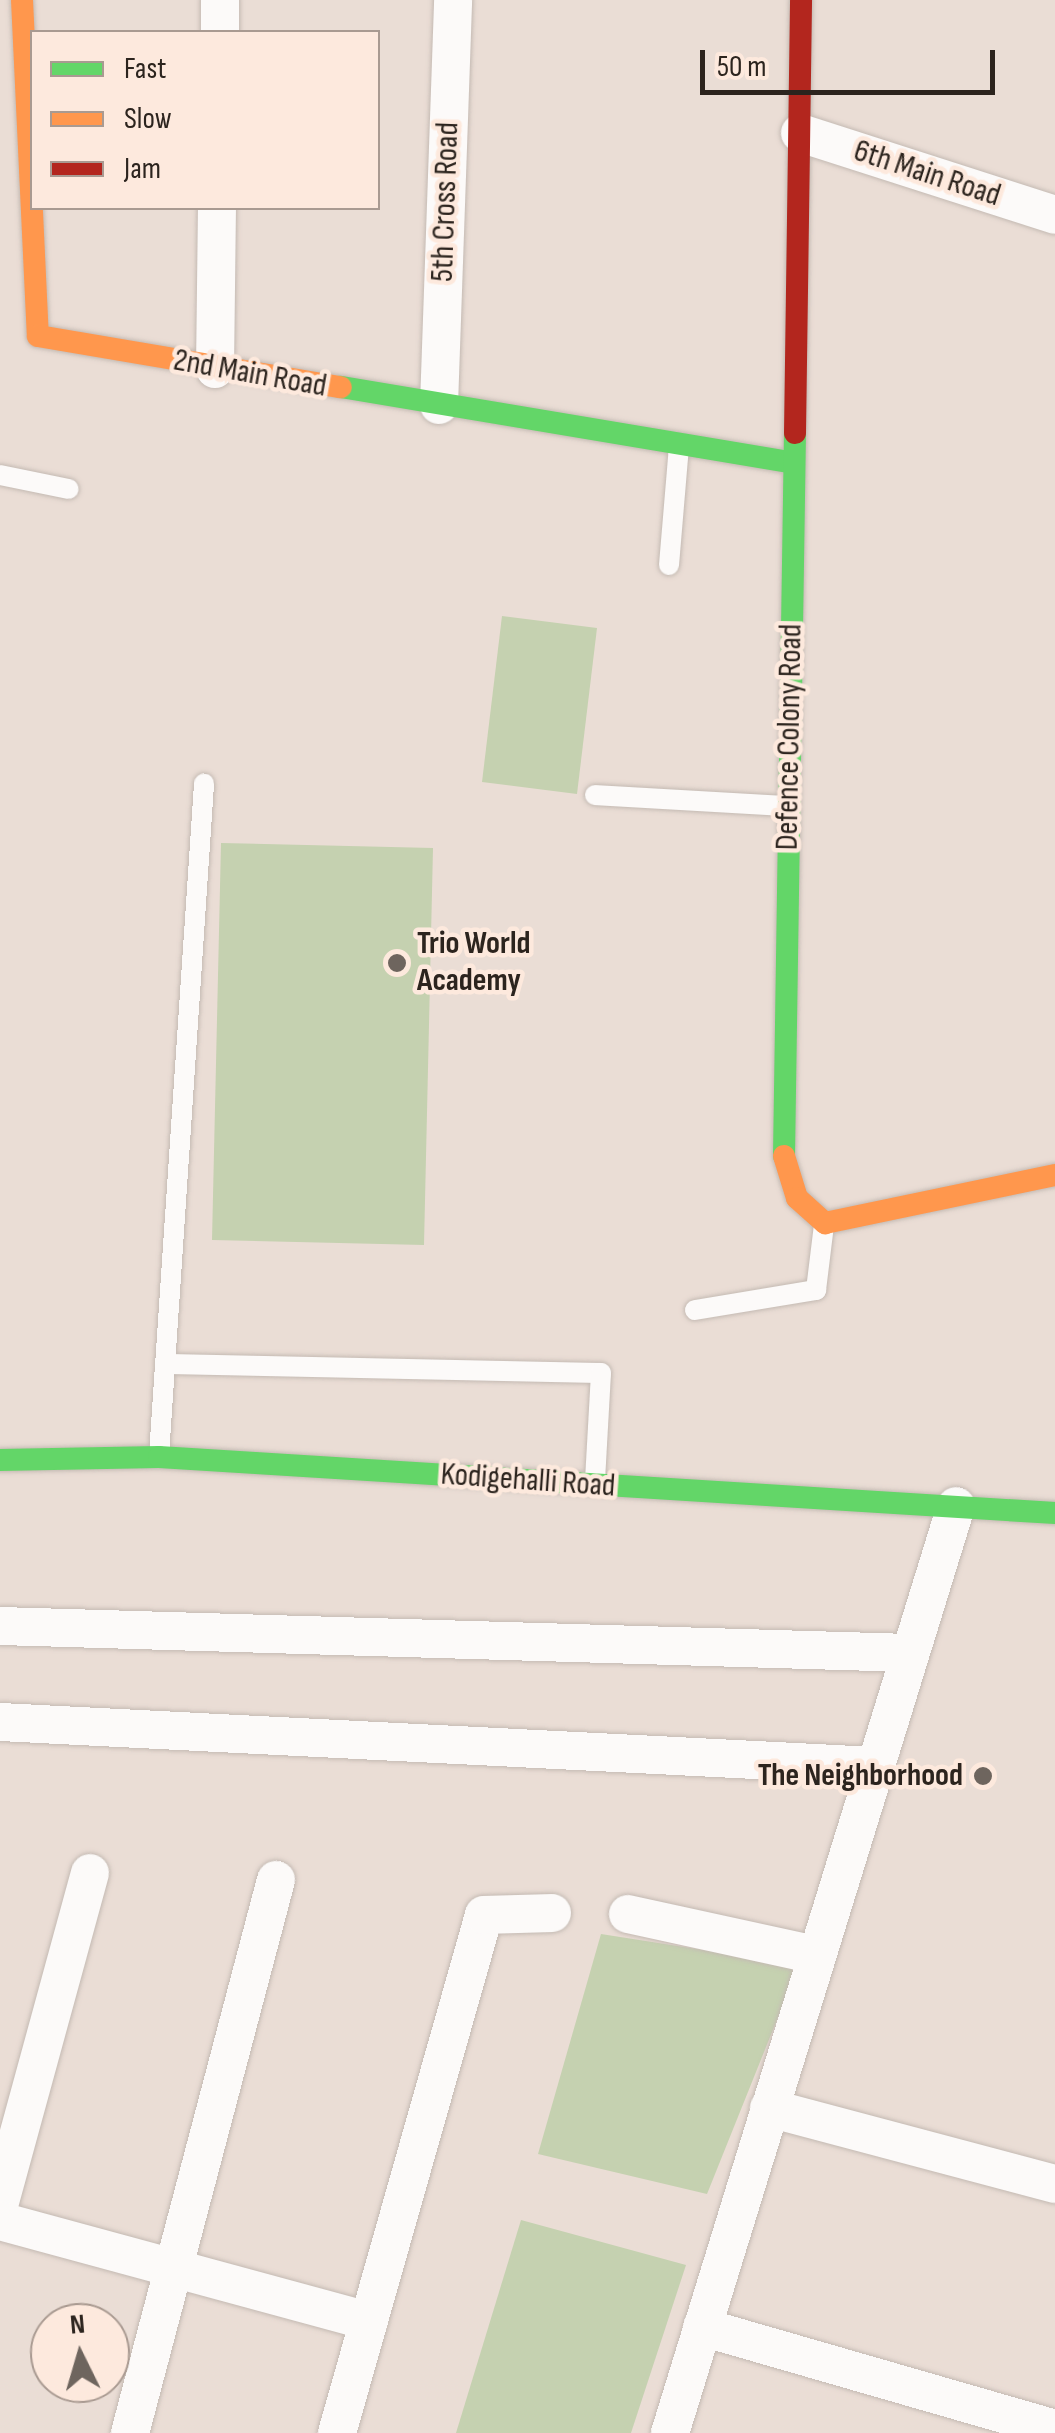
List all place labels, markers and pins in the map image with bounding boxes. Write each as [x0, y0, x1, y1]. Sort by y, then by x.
place label: Trio World Academy [417, 926, 530, 1001]
marker: Trio World Academy [386, 952, 408, 974]
place label: The Neighborhood [758, 1757, 963, 1795]
marker: The Neighborhood [972, 1765, 994, 1787]

